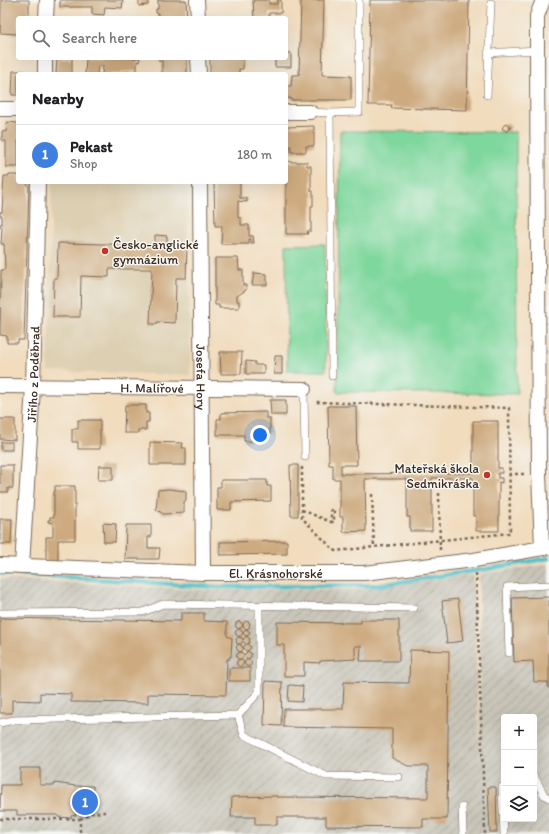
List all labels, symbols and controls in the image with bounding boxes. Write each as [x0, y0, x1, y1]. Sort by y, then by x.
search box [16, 16, 288, 60]
icon: search [30, 27, 52, 49]
text: Search here [62, 29, 137, 47]
text: Nearby [32, 88, 84, 108]
text: Pekast [70, 138, 113, 156]
text: 1 [42, 147, 48, 162]
text: 180 m [237, 147, 272, 162]
text: Shop [70, 156, 97, 171]
place label: Česko-anglické gymnázium [113, 237, 199, 267]
marker: Česko-anglické gymnázium [100, 246, 110, 256]
street label: Jiřího z Poděbrad [23, 326, 42, 423]
street label: Josefa Hory [194, 344, 209, 410]
street label: H. Malířové [120, 380, 184, 395]
your location [250, 425, 270, 445]
place label: Mateřská škola Sedmikráska [395, 461, 480, 491]
marker: Mateřská škola Sedmikráska [482, 470, 492, 480]
street label: El. Krásnohorské [229, 566, 323, 581]
map controls [501, 714, 537, 822]
button: + [501, 714, 537, 750]
button: − [501, 750, 537, 786]
button: layers [501, 786, 537, 822]
pin: 1 [72, 787, 98, 817]

